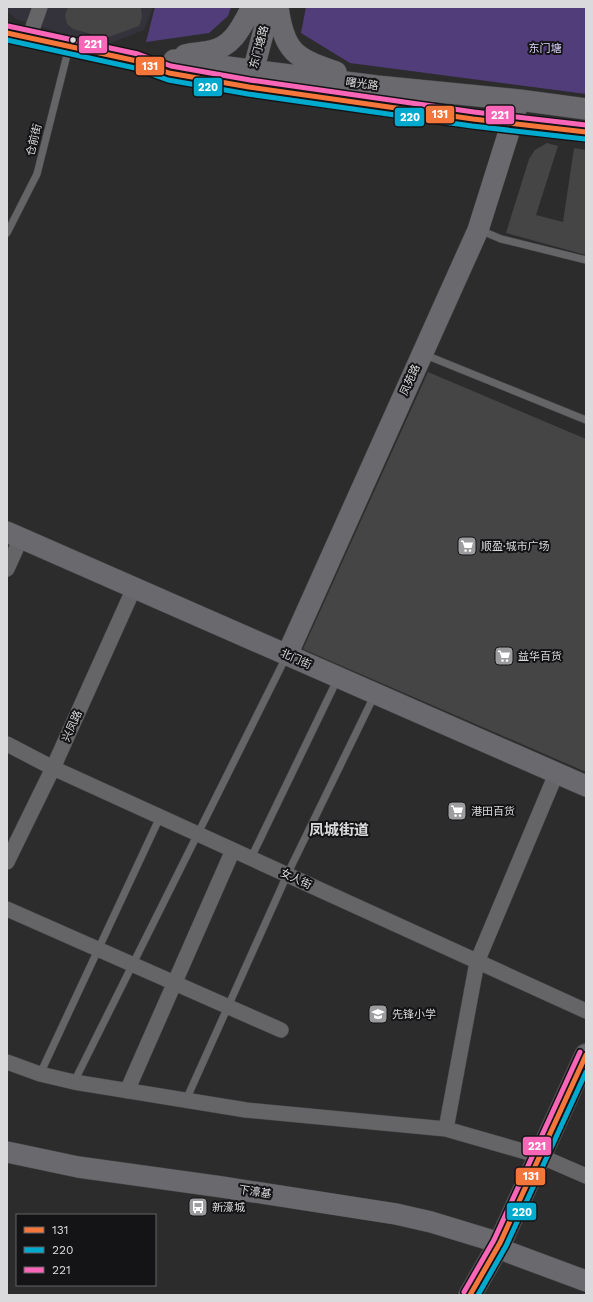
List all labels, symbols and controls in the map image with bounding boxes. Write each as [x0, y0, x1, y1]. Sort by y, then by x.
street label: 东门塘路 [247, 24, 271, 70]
unlabelled marker [68, 35, 78, 45]
line badge: 221 [78, 35, 108, 54]
text: 221 [84, 38, 102, 51]
park label: 东门塘 [529, 42, 562, 55]
line badge: 131 [135, 56, 165, 76]
text: 131 [142, 60, 158, 73]
street label: 曙光路 [345, 76, 379, 92]
line badge: 220 [193, 77, 223, 97]
text: 220 [198, 81, 218, 94]
line badge: 131 [425, 105, 455, 124]
line badge: 221 [485, 105, 515, 125]
line badge: 220 [394, 107, 425, 127]
text: 131 [432, 108, 448, 121]
text: 221 [491, 109, 509, 122]
text: 220 [400, 111, 420, 124]
street label: 仓前街 [24, 122, 44, 158]
street label: 凤苑路 [397, 362, 423, 398]
supermarket icon: 顺盈·城市广场 [456, 535, 478, 557]
place label: 顺盈·城市广场 [481, 540, 550, 553]
supermarket icon: 益华百货 [493, 645, 515, 667]
street label: 北门街 [278, 646, 314, 672]
place label: 益华百货 [518, 650, 562, 663]
street label: 兴凤路 [59, 708, 85, 744]
supermarket icon: 港田百货 [446, 800, 468, 822]
place label: 港田百货 [471, 805, 515, 818]
district label: 凤城街道 [309, 821, 369, 839]
street label: 女人街 [278, 866, 314, 892]
school or university icon: 先锋小学 [367, 1003, 389, 1025]
place label: 先锋小学 [392, 1008, 436, 1021]
line badge: 221 [522, 1136, 552, 1156]
text: 221 [528, 1140, 546, 1153]
line badge: 131 [515, 1167, 546, 1186]
text: 131 [523, 1170, 539, 1183]
street label: 下濠基 [238, 1183, 272, 1201]
bus stop icon: 新濠城 [187, 1196, 209, 1218]
place label: 新濠城 [212, 1201, 245, 1214]
line badge: 220 [506, 1202, 537, 1221]
text: 220 [512, 1206, 532, 1219]
legend [16, 1214, 156, 1286]
text: 131 [52, 1223, 68, 1237]
text: 220 [52, 1243, 73, 1257]
text: 221 [52, 1263, 71, 1277]

